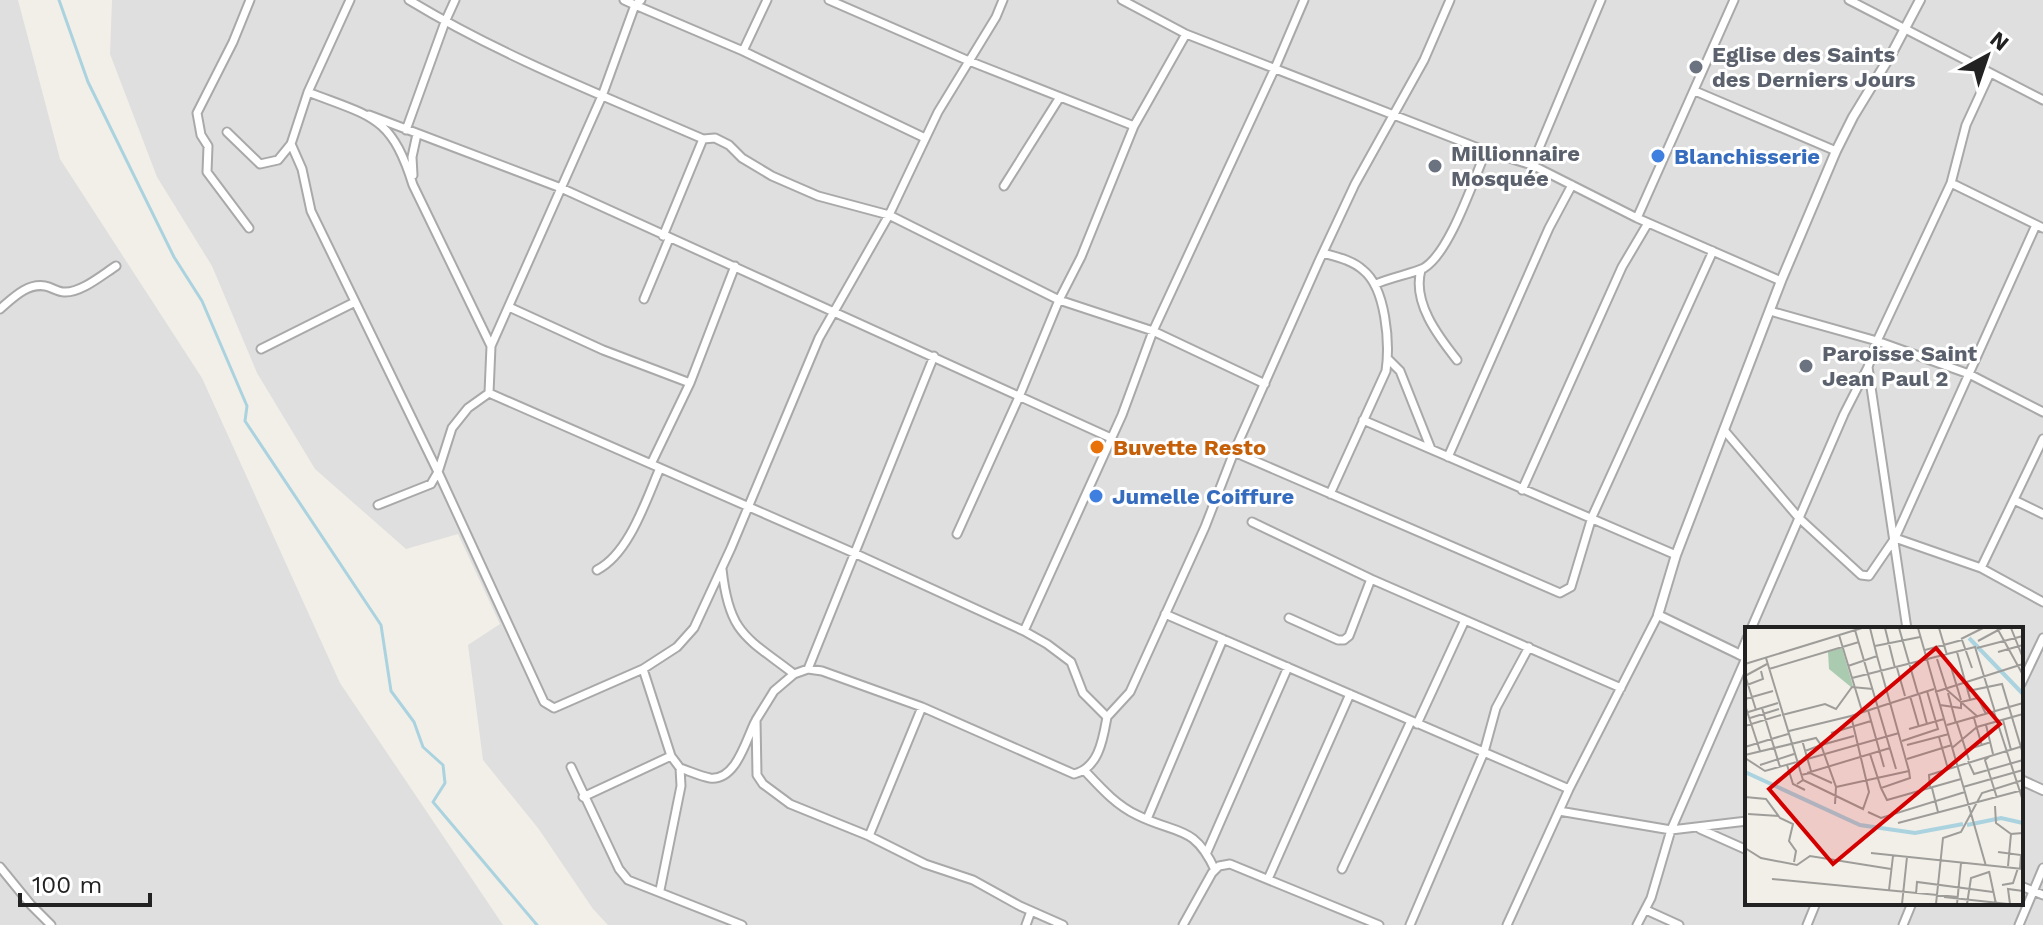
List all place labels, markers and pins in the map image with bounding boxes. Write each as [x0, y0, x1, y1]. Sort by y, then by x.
place label: Eglise des Saints des Derniers Jours [1712, 42, 1916, 92]
marker: Eglise des Saints des Derniers Jours [1687, 58, 1705, 76]
place label: Millionnaire Mosquée [1451, 141, 1580, 191]
place label: Blanchisserie [1674, 144, 1820, 169]
marker: Blanchisserie [1649, 147, 1667, 165]
marker: Millionnaire Mosquée [1426, 157, 1444, 175]
place label: Paroisse Saint Jean Paul 2 [1822, 341, 1978, 391]
marker: Paroisse Saint Jean Paul 2 [1797, 357, 1815, 375]
place label: Buvette Resto [1113, 435, 1266, 460]
marker: Buvette Resto [1088, 438, 1106, 456]
place label: Jumelle Coiffure [1112, 484, 1294, 509]
marker: Jumelle Coiffure [1087, 487, 1105, 505]

